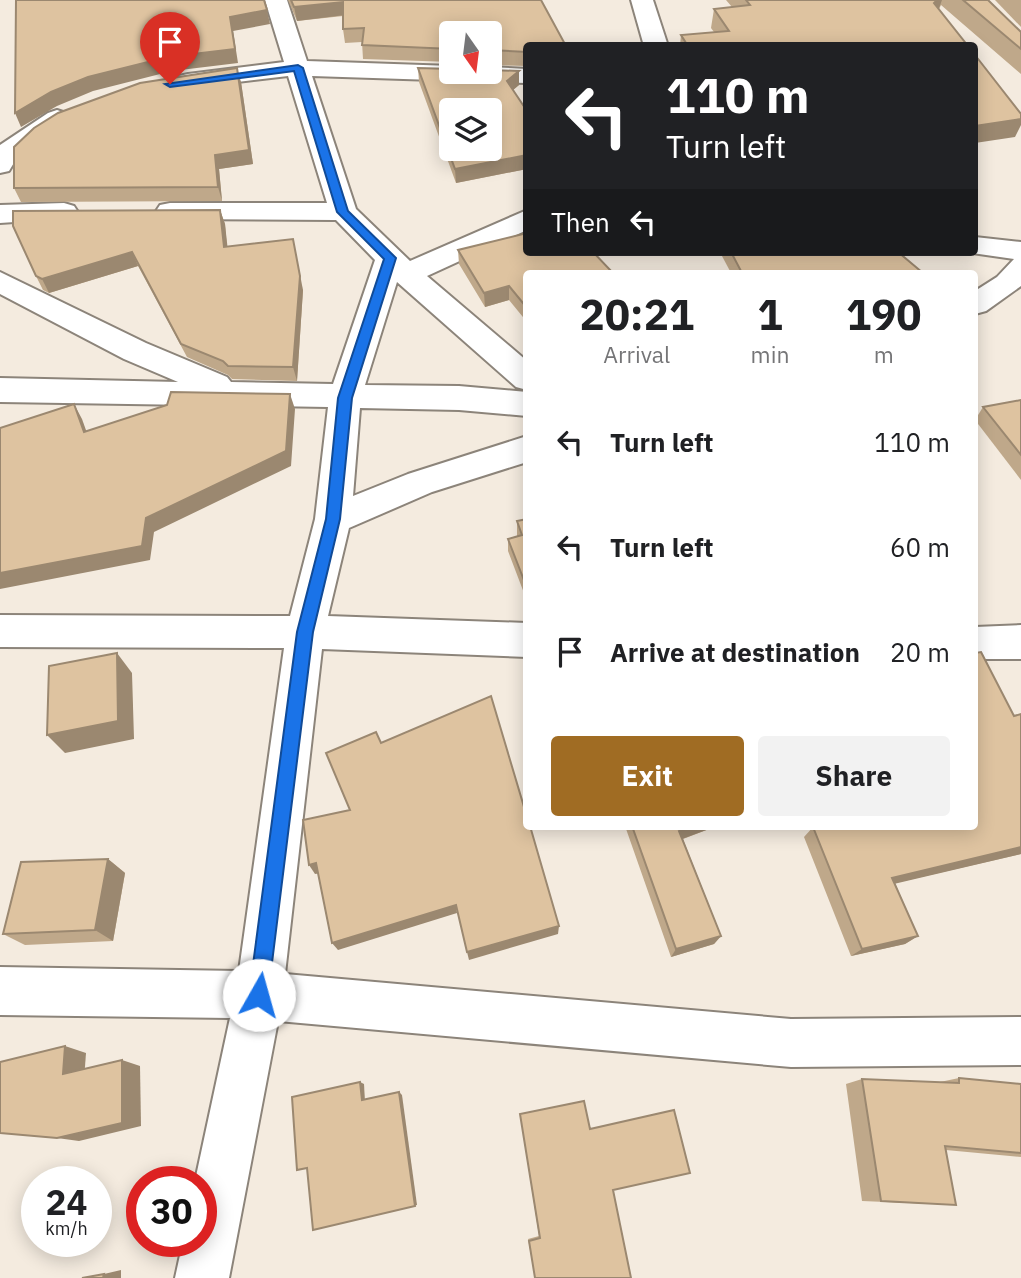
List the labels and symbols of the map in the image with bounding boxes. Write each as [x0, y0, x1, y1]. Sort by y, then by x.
pin [140, 12.0, 200, 84]
north arrow [439, 21, 502, 84]
position arrow [222, 958, 296, 1032]
speed limit sign: 30 [126, 1166, 217, 1257]

